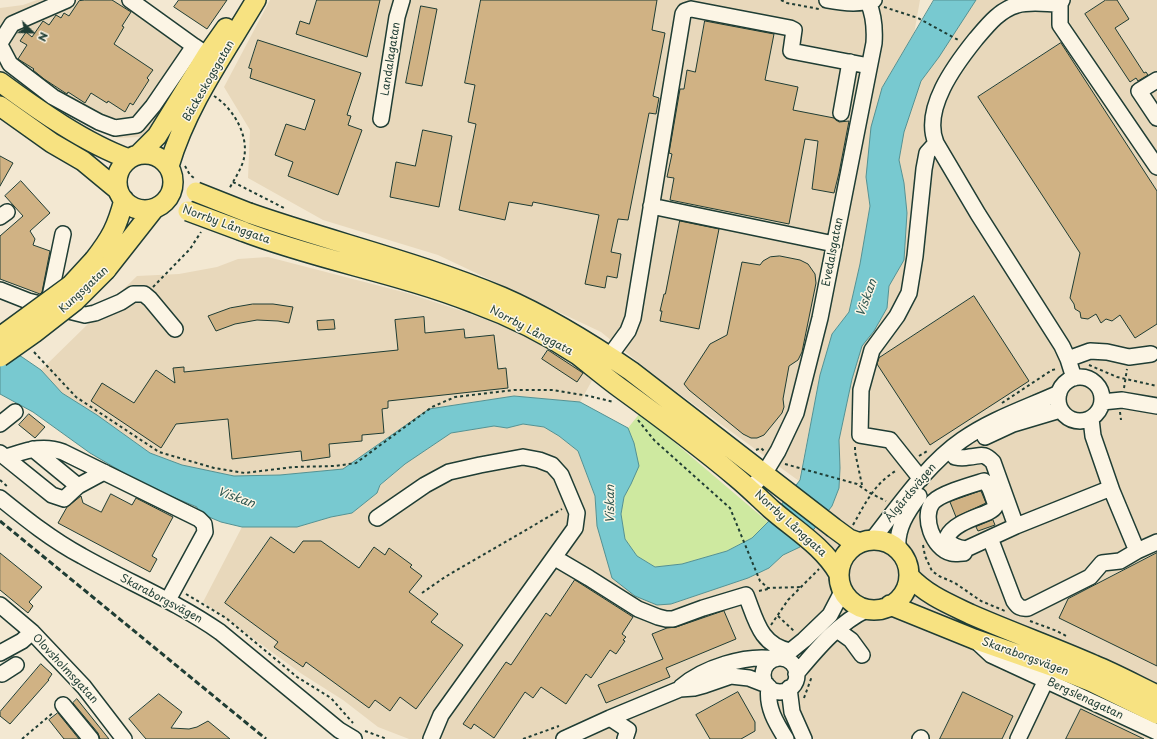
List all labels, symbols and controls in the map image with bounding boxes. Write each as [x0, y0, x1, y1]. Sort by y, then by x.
north arrow [12, 12, 52, 52]
street label: Landalagatan [379, 21, 403, 97]
text: N [34, 30, 53, 44]
street label: Bäckeskogsgatan [180, 38, 238, 124]
street label: Norrby Långgata [180, 203, 272, 247]
street label: Evedalsgatan [820, 216, 846, 288]
street label: Kungsgatan [57, 264, 111, 316]
water label: Viskan [854, 277, 880, 319]
street label: Norrby Långgata [487, 303, 575, 359]
street label: Ålgårdsvägen [883, 461, 939, 525]
water label: Viskan [215, 485, 257, 511]
water label: Viskan [604, 485, 618, 523]
street label: Norrby Långgata [751, 488, 829, 560]
street label: Skaraborgsvägen [118, 572, 204, 626]
street label: Olovsholmsgatan [29, 632, 101, 706]
street label: Skaraborgsvägen [980, 635, 1070, 679]
street label: Bergslenagatan [1045, 676, 1125, 722]

